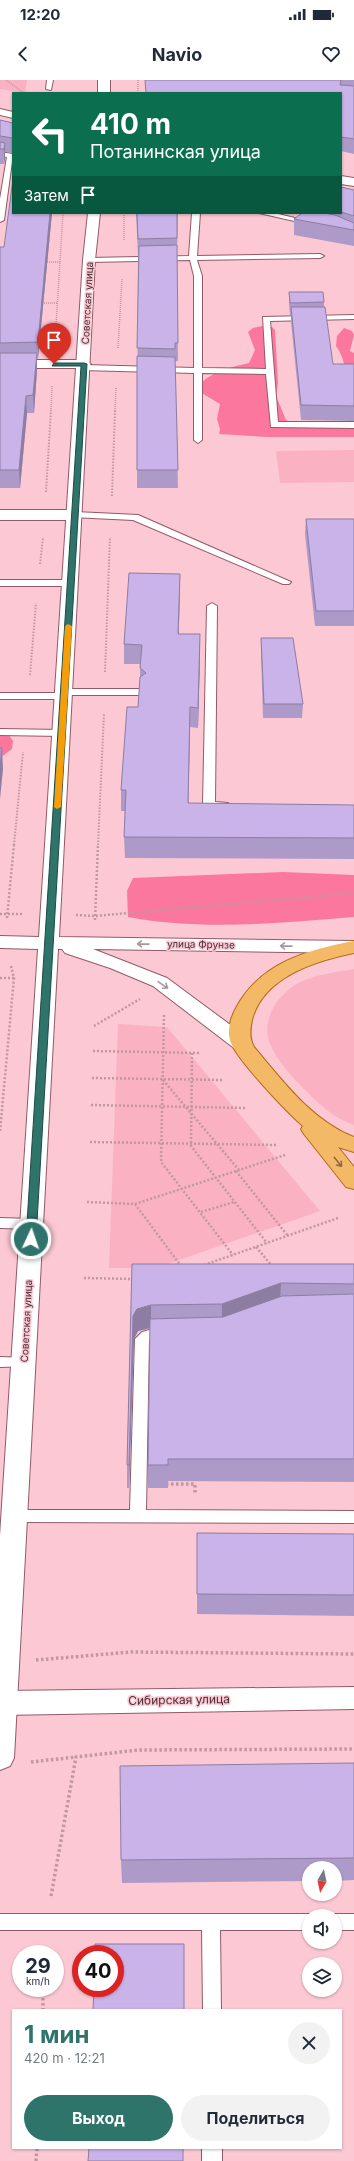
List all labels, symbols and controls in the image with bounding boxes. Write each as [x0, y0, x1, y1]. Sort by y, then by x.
text: 12:20 [20, 5, 61, 24]
icon: back [12, 43, 34, 65]
icon: heart [320, 43, 342, 65]
text: Navio [152, 44, 202, 65]
text: 410 m [90, 107, 171, 141]
icon: left [24, 108, 76, 160]
text: Потанинская улица [90, 141, 261, 162]
icon: arrive [77, 184, 99, 206]
text: Затем [24, 186, 69, 205]
street label: Советская улица [79, 261, 95, 345]
pin [37, 323, 71, 364]
icon: arrive [43, 329, 65, 351]
street label: улица Фрунзе [167, 937, 235, 951]
one-way arrow [137, 940, 150, 947]
one-way arrow [280, 942, 293, 950]
one-way arrow [157, 981, 168, 989]
one-way arrow [333, 1156, 342, 1167]
position arrow [10, 1218, 52, 1260]
street label: Советская улица [18, 1279, 34, 1363]
street label: Сибирская улица [128, 1691, 230, 1708]
north arrow [302, 1861, 342, 1901]
map controls [302, 1861, 342, 1997]
button: sound [302, 1909, 342, 1949]
speed limit sign: 40 [72, 1945, 124, 1997]
text: 29 [25, 1954, 51, 1978]
button: layers [302, 1957, 342, 1997]
text: km/h [26, 1975, 50, 1987]
text: 1 мин [24, 2020, 89, 2049]
button: close [288, 2022, 330, 2064]
text: 420 m · 12:21 [24, 2050, 105, 2066]
button: Выход [24, 2095, 173, 2141]
button: Поделиться [181, 2095, 330, 2141]

